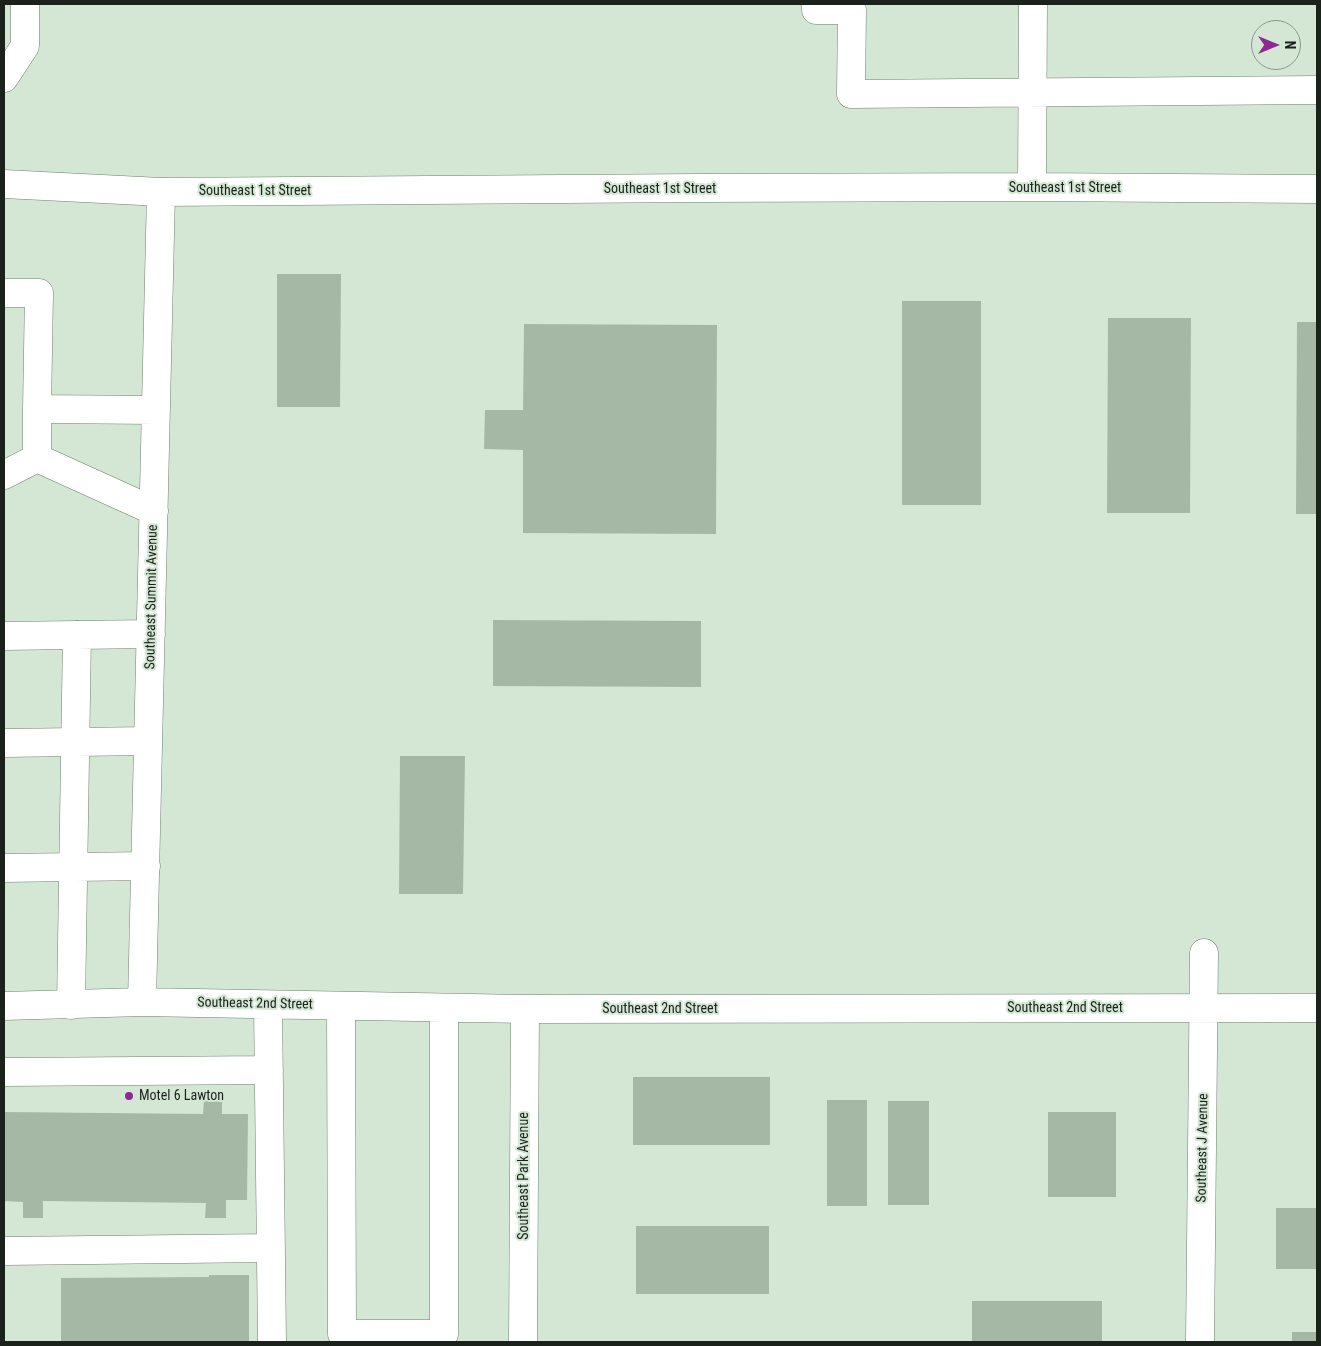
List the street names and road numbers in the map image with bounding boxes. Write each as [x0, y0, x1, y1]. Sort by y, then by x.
street label: Southeast 1st Street [1009, 180, 1121, 196]
street label: Southeast 1st Street [604, 181, 716, 197]
street label: Southeast 1st Street [199, 183, 311, 199]
street label: Southeast Summit Avenue [142, 524, 162, 670]
street label: Southeast 2nd Street [197, 995, 313, 1013]
street label: Southeast 2nd Street [1007, 1000, 1123, 1016]
street label: Southeast 2nd Street [602, 1001, 718, 1017]
street label: Southeast J Avenue [1194, 1093, 1212, 1203]
street label: Southeast Park Avenue [516, 1112, 532, 1240]

